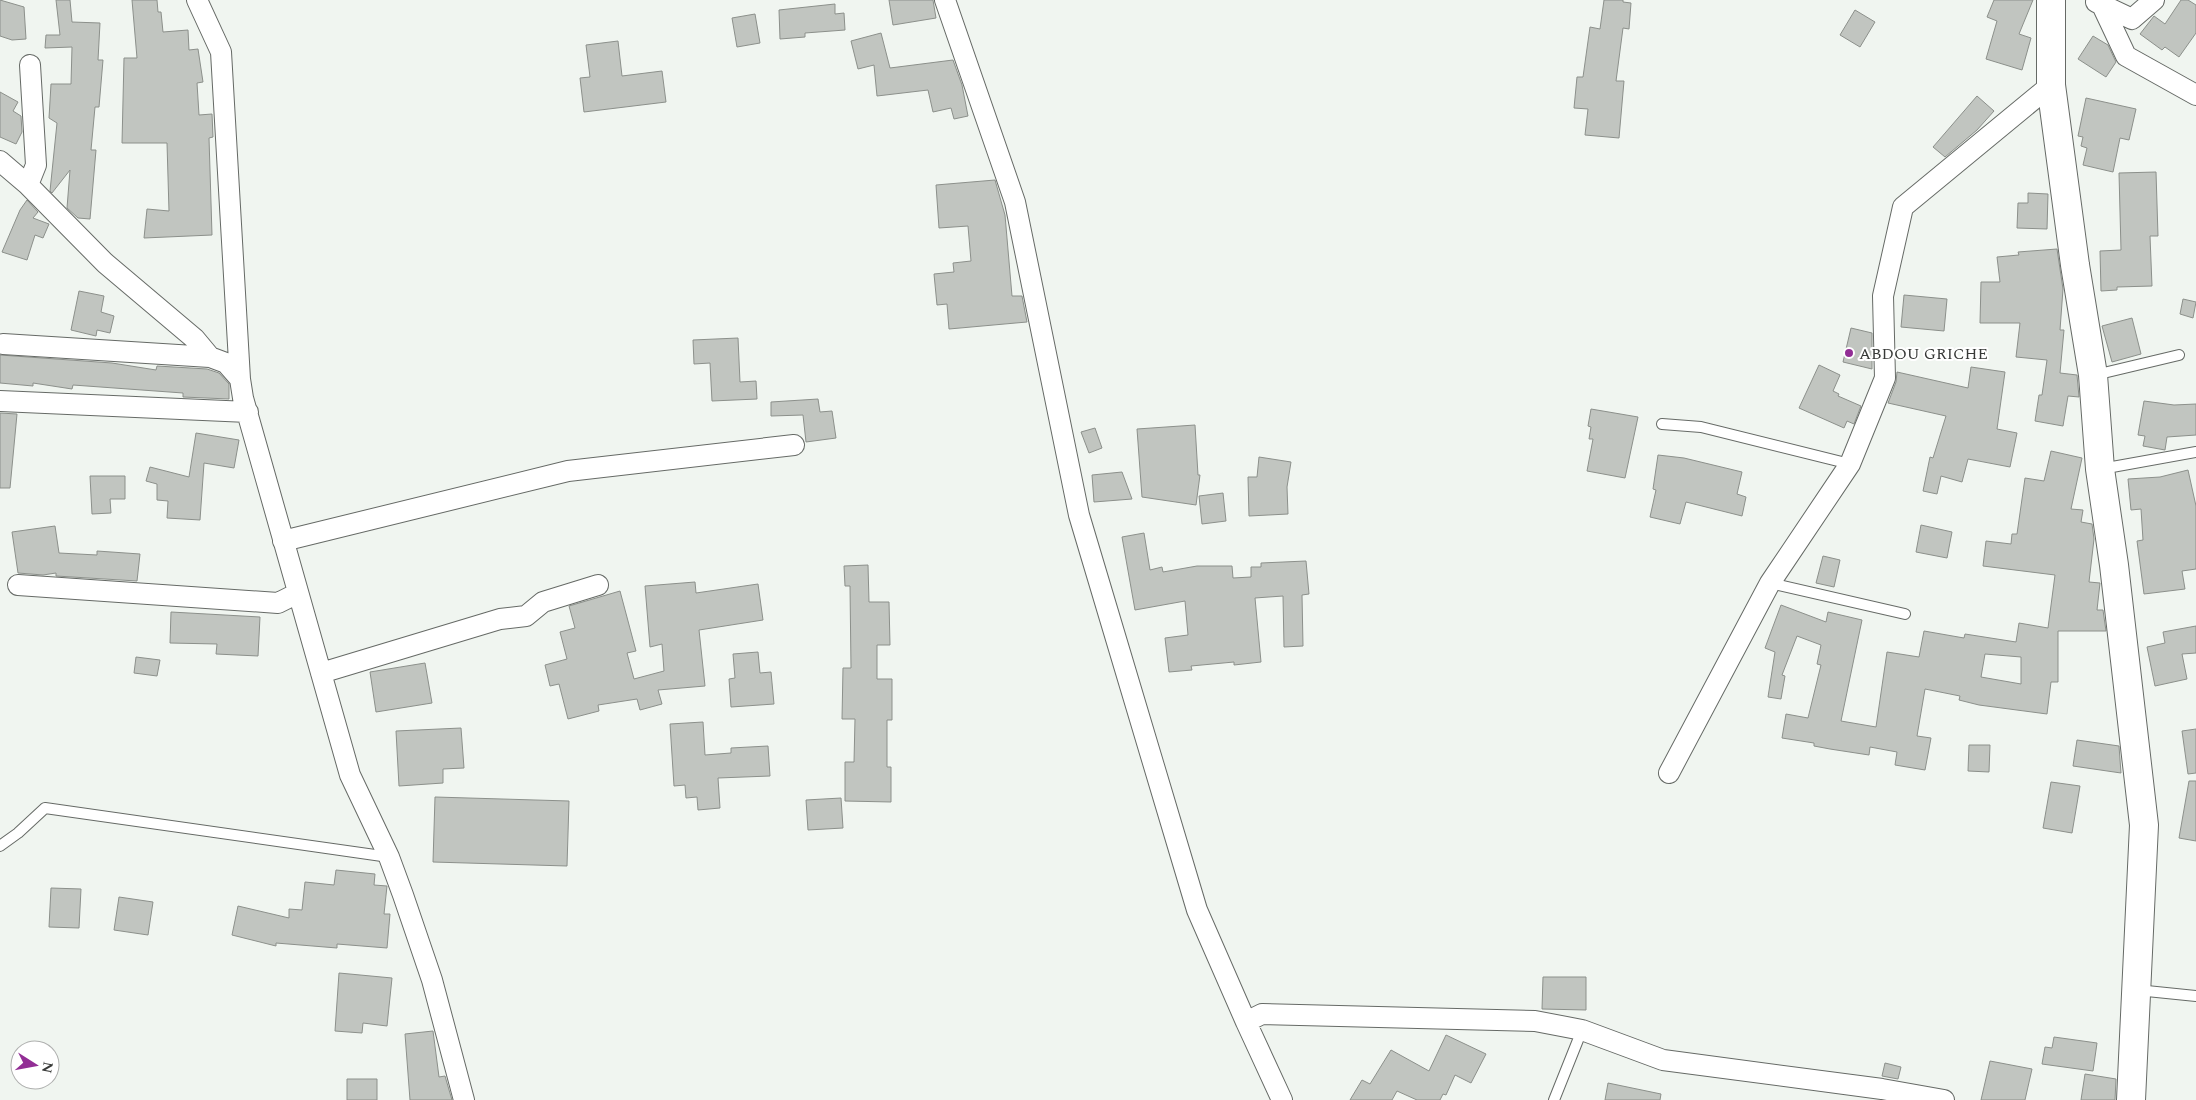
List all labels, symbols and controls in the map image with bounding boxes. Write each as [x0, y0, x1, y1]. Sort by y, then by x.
place label: ABDOU GRICHE [1859, 342, 1988, 366]
marker: ABDOU GRICHE [1843, 347, 1855, 359]
north arrow [10, 1040, 60, 1090]
text: N [36, 1060, 59, 1075]

